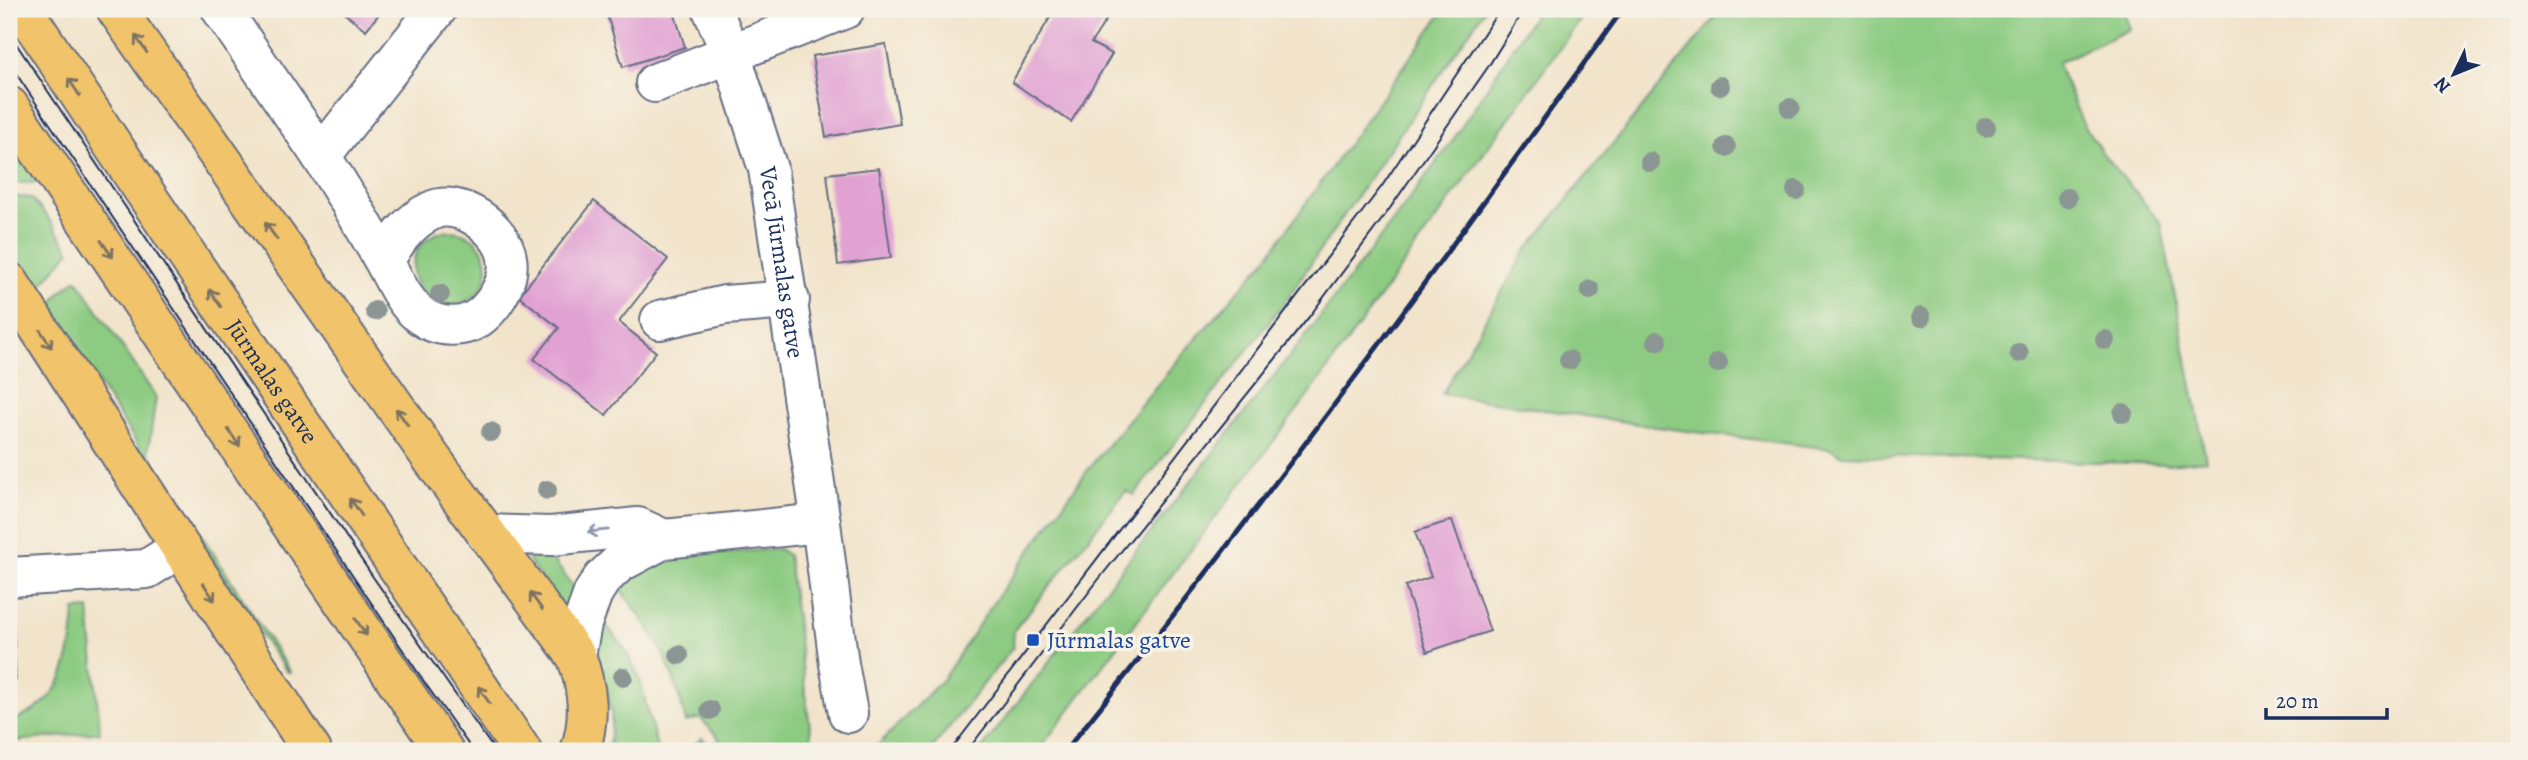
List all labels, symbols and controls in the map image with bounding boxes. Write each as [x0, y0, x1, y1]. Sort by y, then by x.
one-way arrow [134, 35, 148, 54]
north arrow [2420, 38, 2490, 108]
text: N [2428, 71, 2457, 99]
one-way arrow [67, 78, 82, 97]
street label: Vecā Jūrmalas gatve [752, 163, 812, 360]
one-way arrow [264, 222, 278, 241]
one-way arrow [100, 239, 114, 258]
one-way arrow [208, 289, 222, 308]
street label: Jūrmalas gatve [219, 313, 326, 450]
one-way arrow [38, 329, 53, 348]
one-way arrow [395, 408, 409, 427]
one-way arrow [227, 428, 241, 447]
one-way arrow [349, 497, 363, 517]
one-way arrow [588, 525, 610, 538]
one-way arrow [202, 582, 216, 601]
one-way arrow [529, 592, 543, 611]
one-way arrow [354, 616, 368, 636]
place label: Jūrmalas gatve [1047, 624, 1191, 656]
marker: Jūrmalas gatve [1025, 632, 1041, 648]
scale bar [2266, 676, 2386, 720]
one-way arrow [476, 686, 491, 705]
text: 20 m [2276, 687, 2319, 715]

